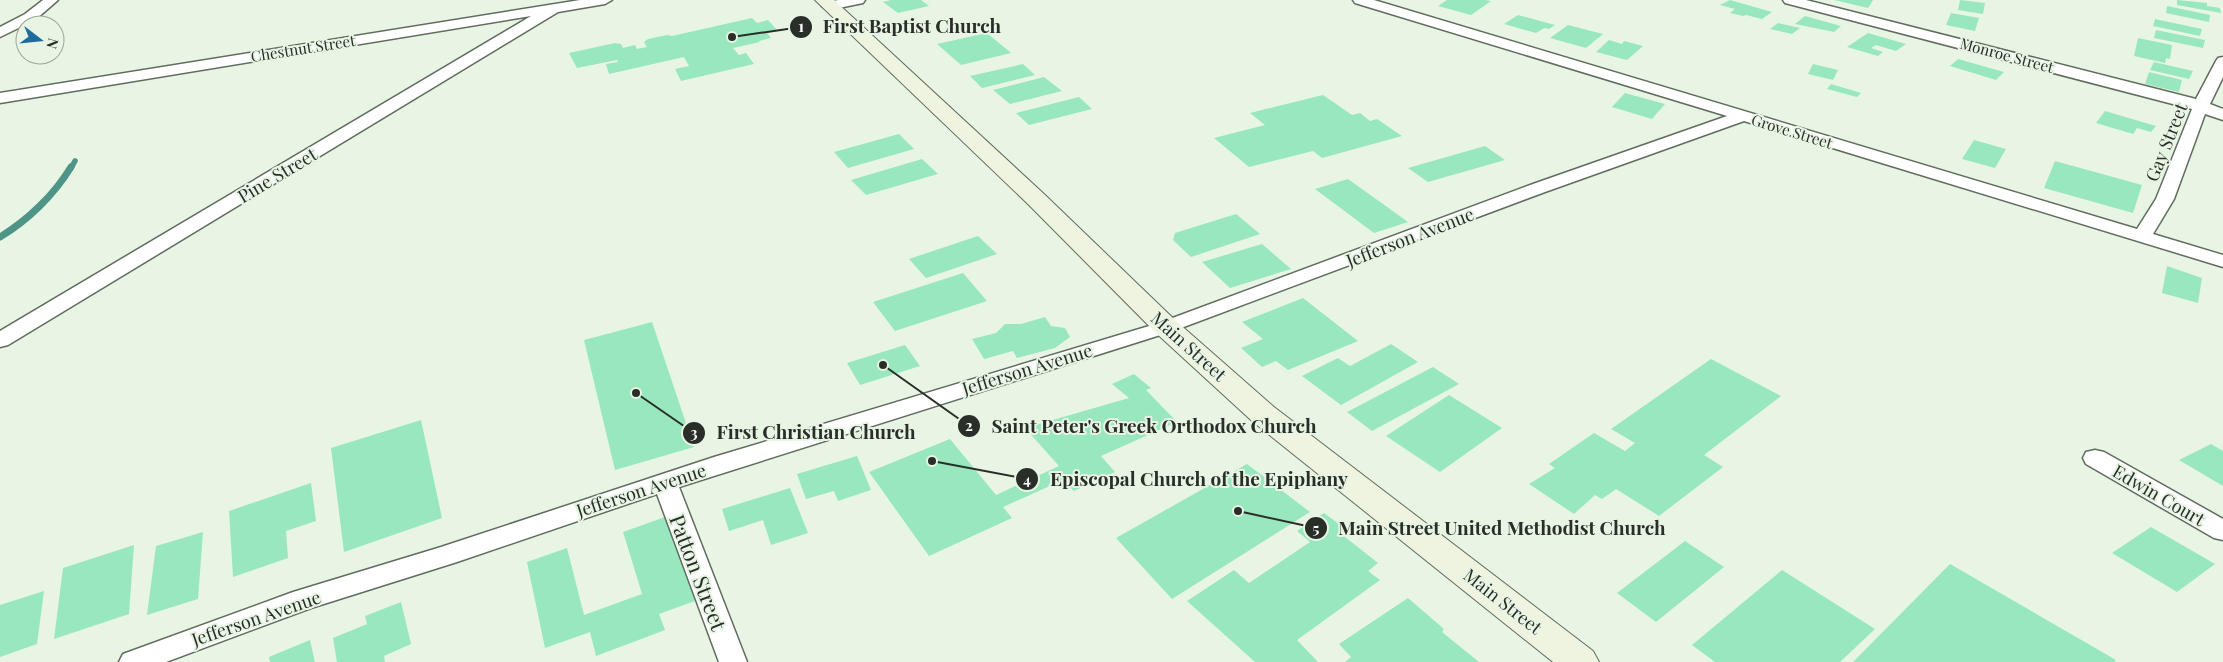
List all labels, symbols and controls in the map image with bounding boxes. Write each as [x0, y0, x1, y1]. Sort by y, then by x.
callout: First Baptist Church [788, 10, 1012, 44]
text: First Baptist Church [823, 12, 1002, 38]
north arrow [15, 15, 65, 65]
text: 1 [798, 16, 804, 36]
street label: Chestnut Street [249, 30, 357, 66]
street label: Monroe Street [1958, 33, 2057, 77]
text: N [42, 36, 64, 51]
street label: Gay Street [2139, 99, 2193, 185]
street label: Grove Street [1749, 109, 1836, 153]
street label: Pine Street [233, 142, 322, 208]
street label: Jefferson Avenue [1342, 202, 1477, 273]
street label: Main Street [1146, 306, 1232, 387]
street label: Jefferson Avenue [958, 338, 1095, 401]
callout: Saint Peter's Greek Orthodox Church [956, 409, 1327, 443]
text: Saint Peter's Greek Orthodox Church [991, 412, 1317, 438]
text: 2 [965, 415, 973, 435]
callout: First Christian Church [682, 416, 926, 450]
text: First Christian Church [716, 418, 916, 444]
text: 3 [690, 422, 698, 442]
street label: Jefferson Avenue [572, 458, 709, 523]
street label: Edwin Court [2108, 459, 2210, 531]
callout: Episcopal Church of the Epiphany [1015, 462, 1358, 496]
text: Episcopal Church of the Epiphany [1050, 465, 1348, 491]
text: 4 [1023, 469, 1031, 489]
street label: Patton Street [664, 510, 734, 635]
callout: Main Street United Methodist Church [1303, 511, 1676, 545]
text: Main Street United Methodist Church [1338, 514, 1666, 540]
text: 5 [1313, 518, 1320, 538]
street label: Main Street [1459, 563, 1548, 640]
street label: Jefferson Avenue [187, 585, 324, 652]

